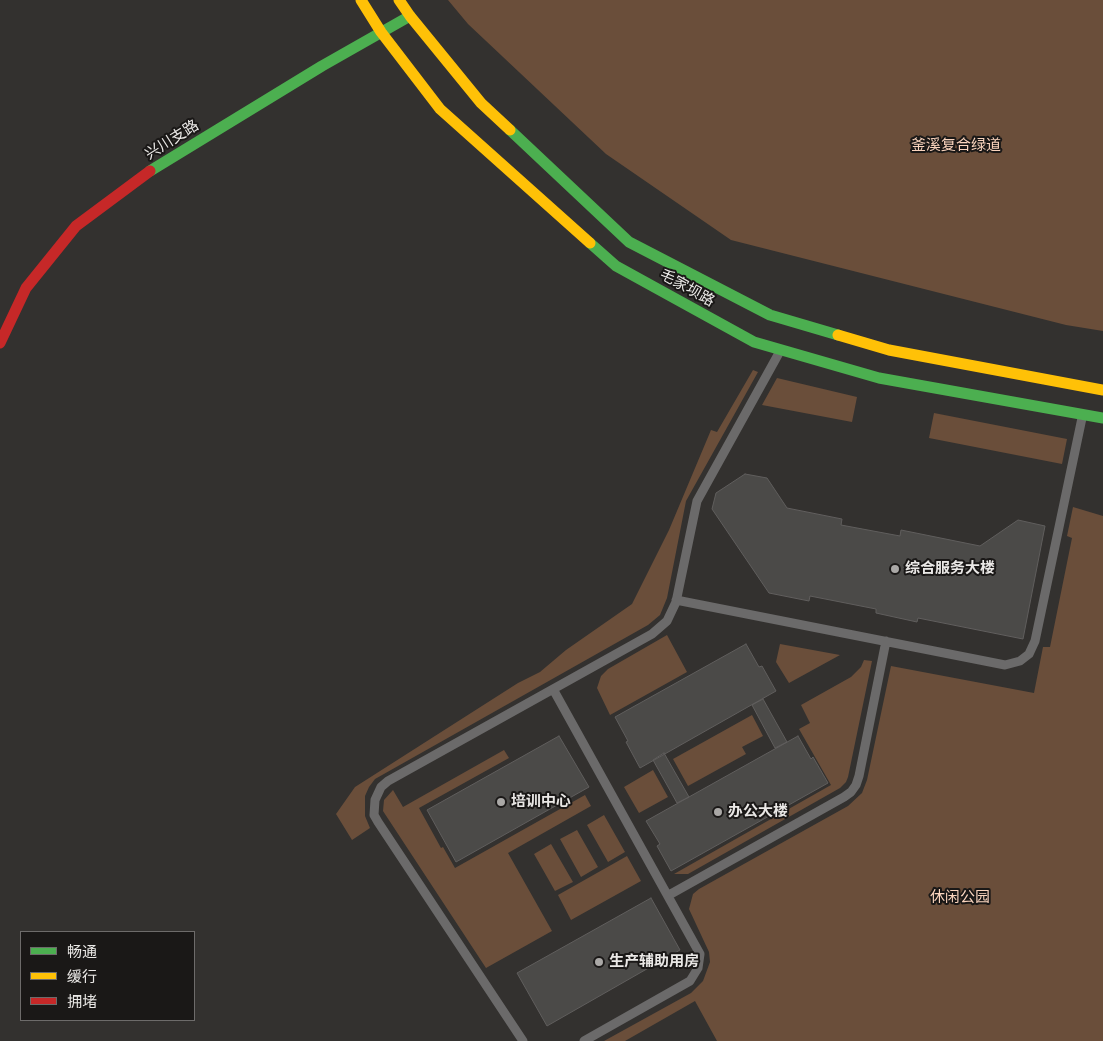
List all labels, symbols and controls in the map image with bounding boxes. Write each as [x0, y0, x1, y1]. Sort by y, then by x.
street label: 兴川支路 [142, 116, 202, 164]
park label: 釜溪复合绿道 [911, 137, 1001, 155]
street label: 毛家坝路 [656, 266, 718, 310]
place label: 综合服务大楼 [905, 560, 995, 578]
marker: 综合服务大楼 [889, 563, 901, 575]
place label: 培训中心 [511, 793, 571, 811]
marker: 培训中心 [495, 796, 507, 808]
place label: 办公大楼 [728, 803, 788, 821]
marker: 办公大楼 [712, 806, 724, 818]
park label: 休闲公园 [930, 889, 990, 907]
legend [20, 931, 195, 1021]
text: 畅通 [67, 942, 97, 961]
place label: 生产辅助用房 [609, 953, 699, 971]
marker: 生产辅助用房 [593, 956, 605, 968]
text: 缓行 [67, 967, 97, 986]
text: 拥堵 [67, 992, 97, 1011]

